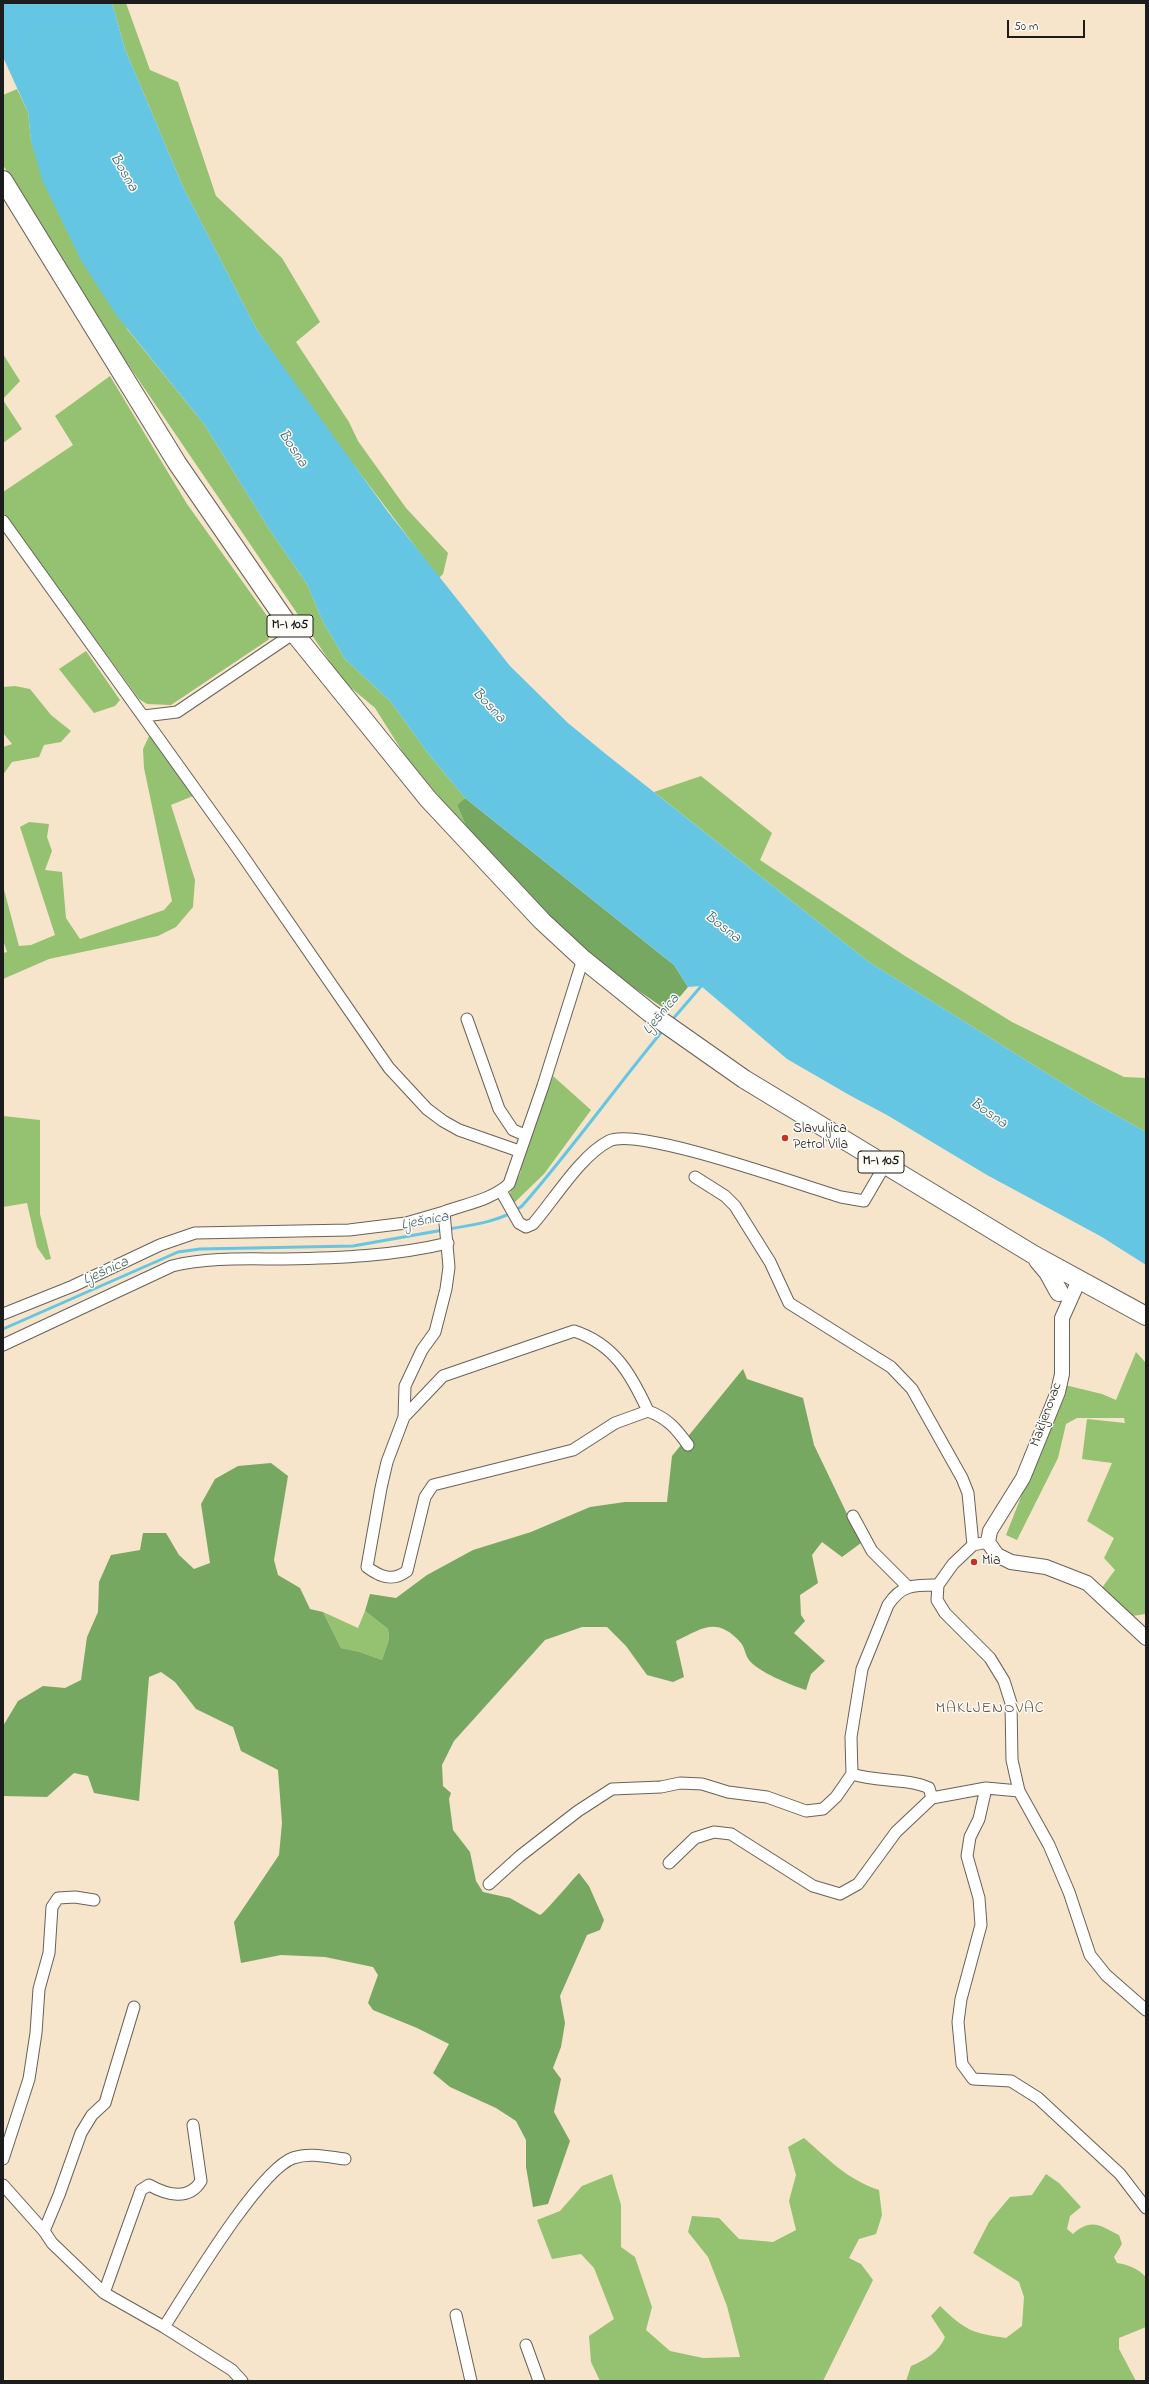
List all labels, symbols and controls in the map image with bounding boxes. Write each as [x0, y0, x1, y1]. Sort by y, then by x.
scale bar [1009, 12, 1087, 38]
text: 50 m [1014, 18, 1038, 36]
water label: Bosna [105, 151, 141, 195]
water label: Bosna [273, 427, 311, 471]
road number: M-I 105 [267, 615, 313, 637]
water label: Bosna [467, 685, 509, 727]
water label: Bosna [700, 908, 744, 948]
water label: Lješnica [640, 991, 684, 1039]
water label: Bosna [966, 1095, 1010, 1133]
place label: Slavuljica Petrol Vila [793, 1122, 848, 1154]
marker: Slavuljica Petrol Vila [780, 1133, 790, 1143]
road number: M-I 105 [858, 1151, 904, 1173]
water label: Lješnica [400, 1209, 450, 1235]
water label: Lješnica [81, 1254, 131, 1290]
street label: Makljenovac [1028, 1381, 1066, 1449]
place label: Mia [982, 1554, 1001, 1570]
marker: Mia [969, 1557, 979, 1567]
district label: MAKLJENOVAC [935, 1699, 1045, 1719]

